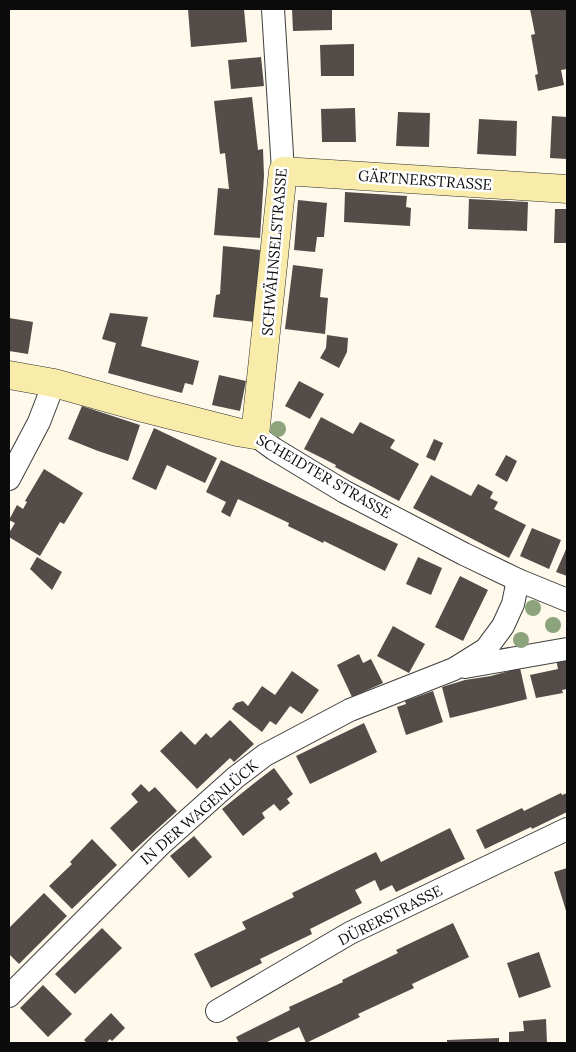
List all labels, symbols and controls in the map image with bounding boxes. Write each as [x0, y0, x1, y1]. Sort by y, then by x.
street label: GÄRTNERSTRASSE [358, 166, 492, 194]
street label: SCHWÄHNSELSTRASSE [257, 167, 291, 337]
street label: SCHEIDTER STRASSE [253, 430, 395, 522]
street label: IN DER WAGENLÜCK [136, 755, 263, 868]
street label: DÜRERSTRASSE [335, 881, 445, 949]

